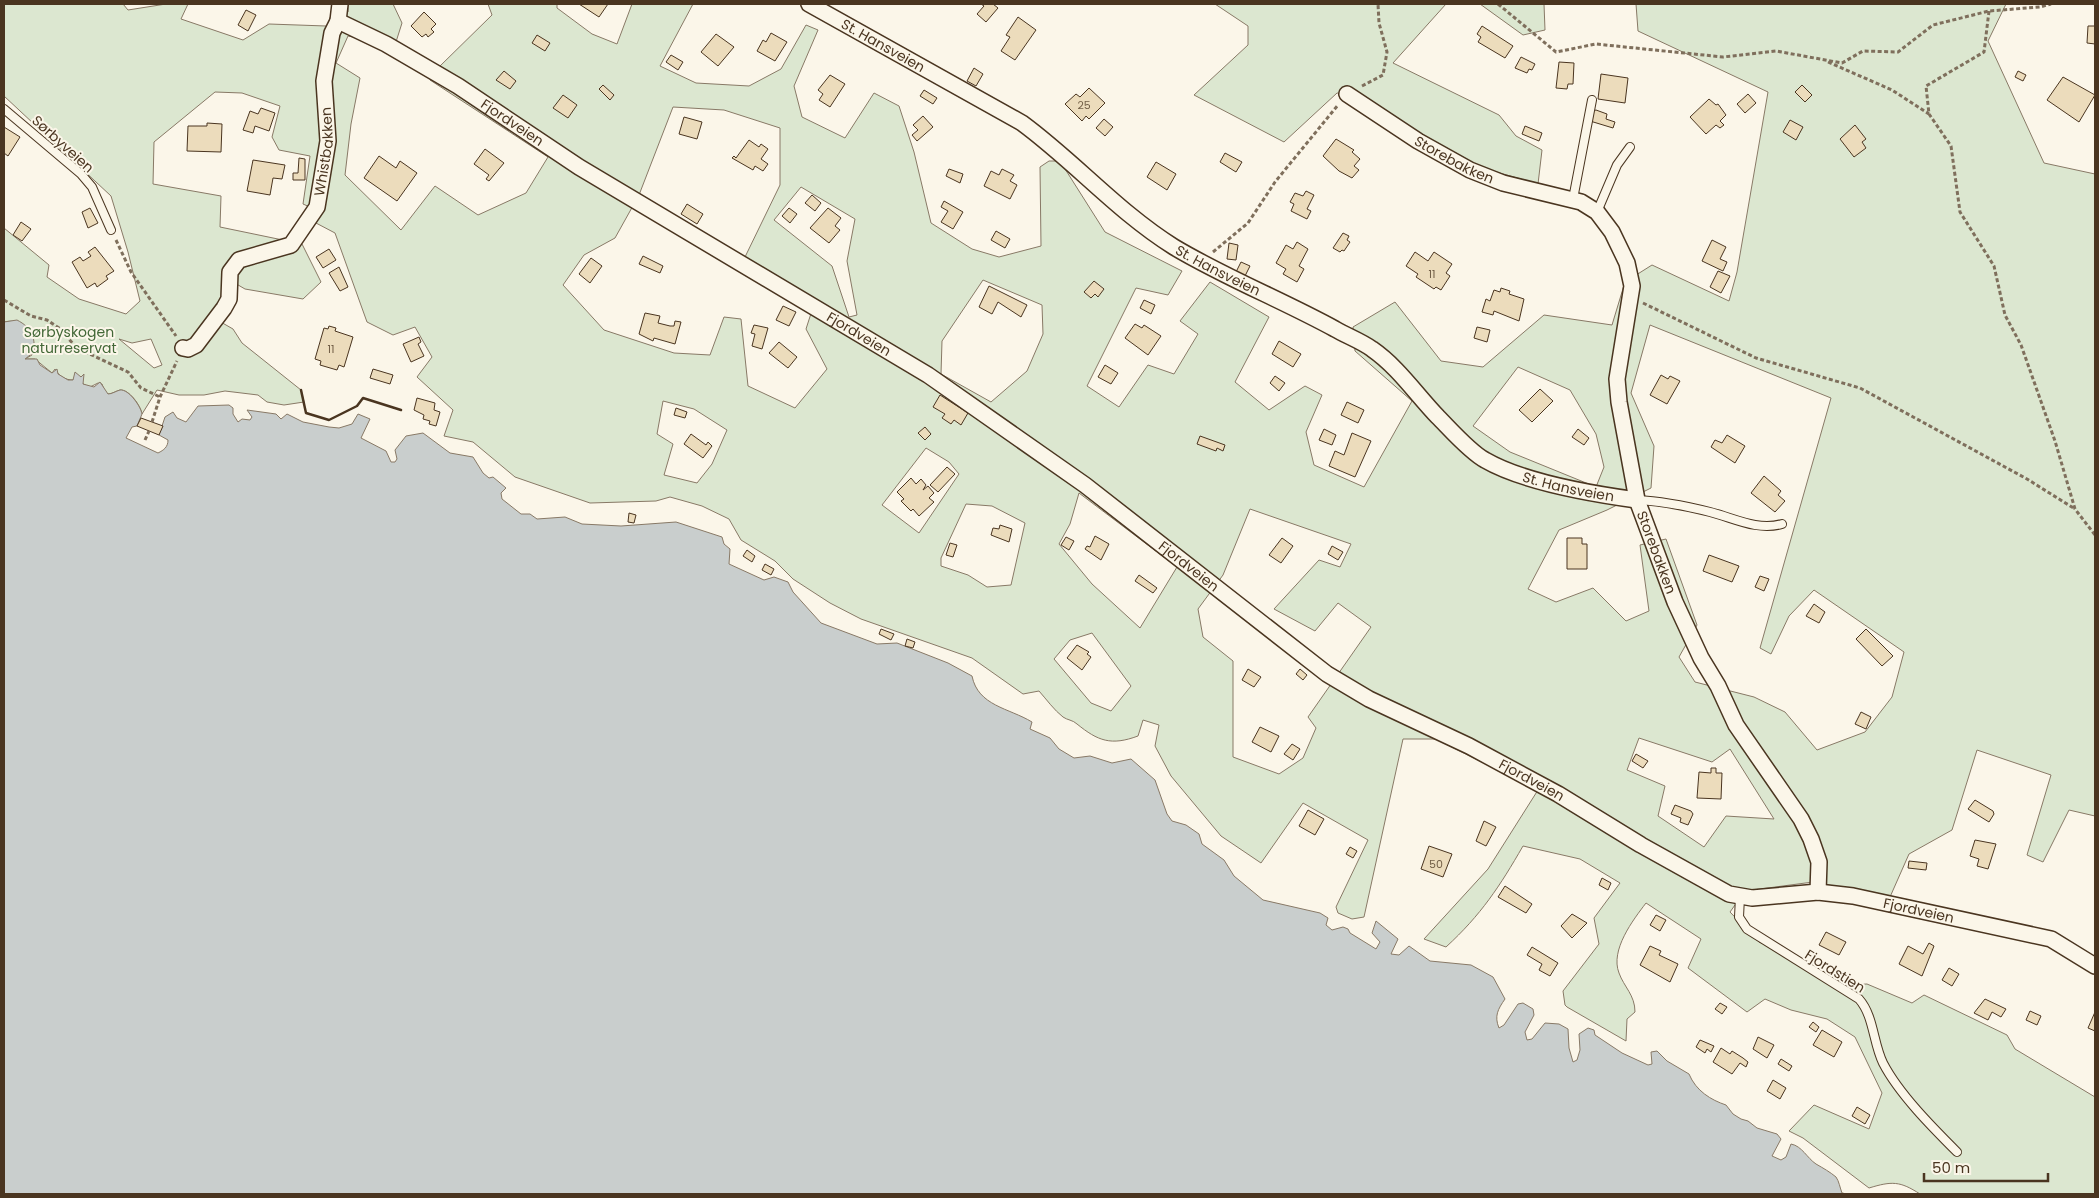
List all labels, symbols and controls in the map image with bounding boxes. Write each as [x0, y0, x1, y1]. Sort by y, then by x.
street label: St. Hansveien [838, 14, 929, 77]
street label: Fjordveien [477, 94, 548, 151]
house number: 25 [1077, 97, 1091, 113]
street label: Whistbakken [309, 106, 338, 197]
street label: Sørbyveien [28, 111, 98, 177]
street label: Storebakken [1411, 131, 1497, 188]
street label: St. Hansveien [1172, 240, 1264, 300]
house number: 11 [1428, 266, 1436, 282]
street label: Fjordveien [823, 307, 895, 361]
park label: Sørbyskogen naturreservat [21, 322, 117, 358]
house number: 11 [327, 341, 335, 357]
street label: St. Hansveien [1520, 467, 1616, 507]
street label: Storebakken [1632, 508, 1681, 597]
street label: Fjordveien [1154, 536, 1223, 596]
street label: Fjordveien [1495, 754, 1569, 806]
house number: 50 [1429, 856, 1443, 872]
street label: Fjordveien [1882, 893, 1956, 928]
street label: Fjordstien [1801, 945, 1869, 997]
scale bar [1924, 1150, 2048, 1182]
text: 50 m [1932, 1157, 1970, 1178]

